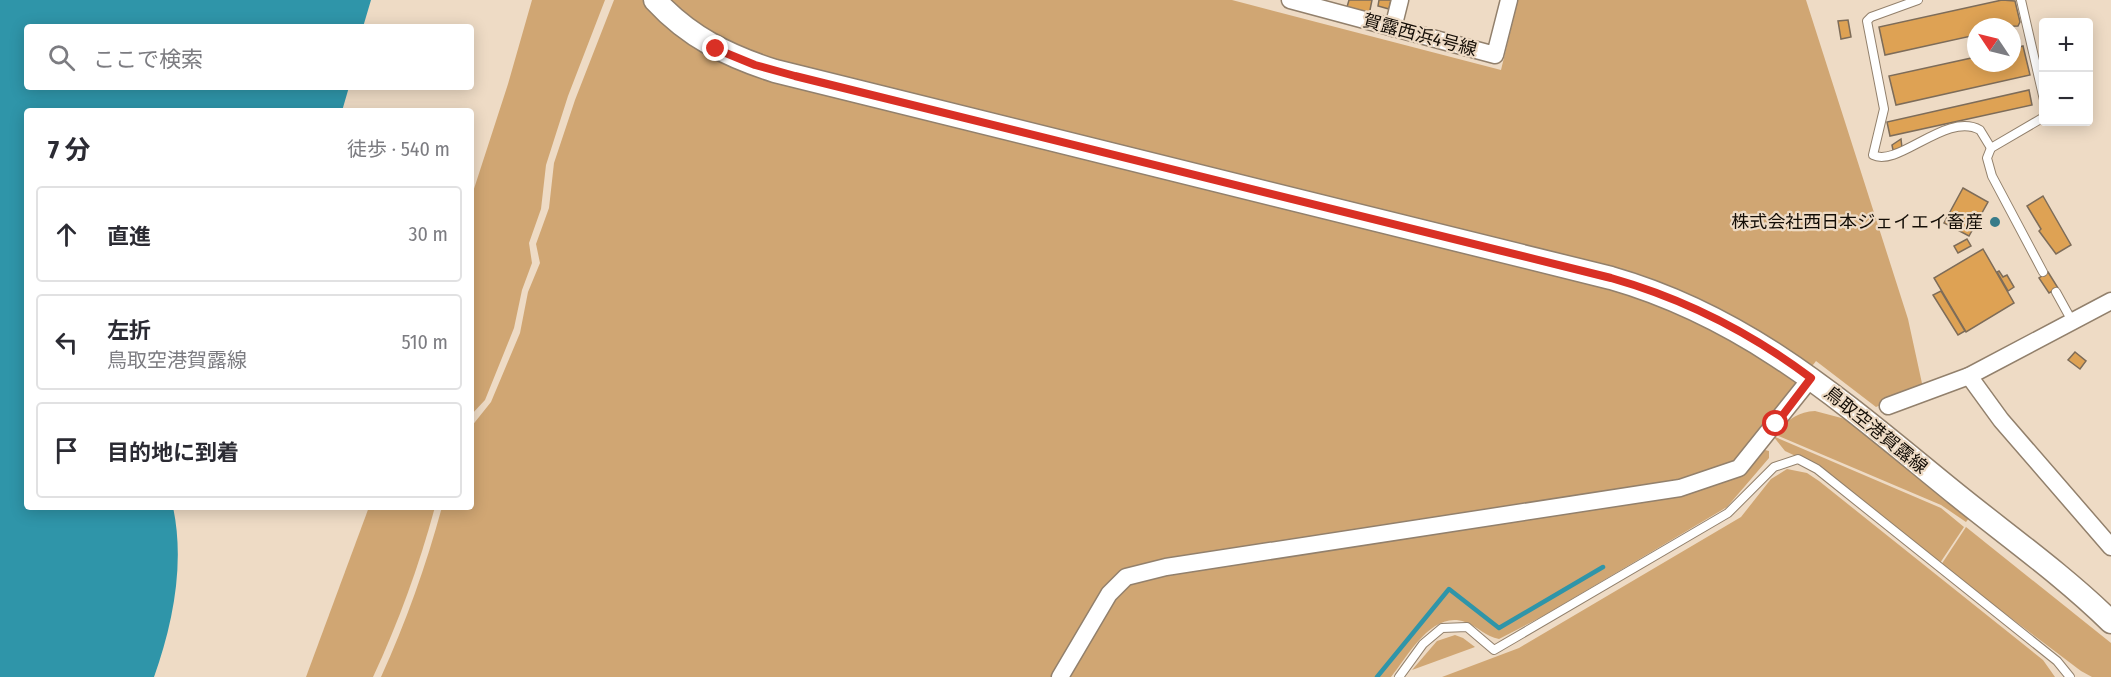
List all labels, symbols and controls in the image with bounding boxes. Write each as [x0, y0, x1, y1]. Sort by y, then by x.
street label: 賀露西浜4号線 [1361, 9, 1479, 61]
north arrow [1967, 18, 2021, 72]
map controls [2039, 18, 2093, 126]
button: + [2039, 18, 2093, 72]
search box [24, 24, 474, 90]
route end [702, 35, 728, 61]
icon: search [45, 41, 78, 74]
text: ここで検索 [93, 46, 203, 73]
button: − [2039, 72, 2093, 126]
text: 7 分 [48, 135, 90, 166]
text: 徒歩 · 540 m [347, 137, 450, 161]
place label: 株式会社西日本ジェイエイ畜産 [1731, 211, 1983, 233]
marker: 株式会社西日本ジェイエイ畜産 [1988, 215, 2002, 229]
icon: ahead [50, 218, 83, 251]
text: 30 m [408, 222, 448, 246]
text: 直進 [107, 223, 151, 250]
text: 左折 [107, 317, 151, 344]
icon: left [50, 326, 83, 359]
text: 510 m [402, 330, 448, 354]
text: 鳥取空港賀露線 [107, 348, 247, 372]
street label: 鳥取空港賀露線 [1820, 382, 1932, 478]
route start [1762, 410, 1788, 436]
icon: arrive [50, 434, 83, 467]
text: 目的地に到着 [107, 439, 239, 466]

